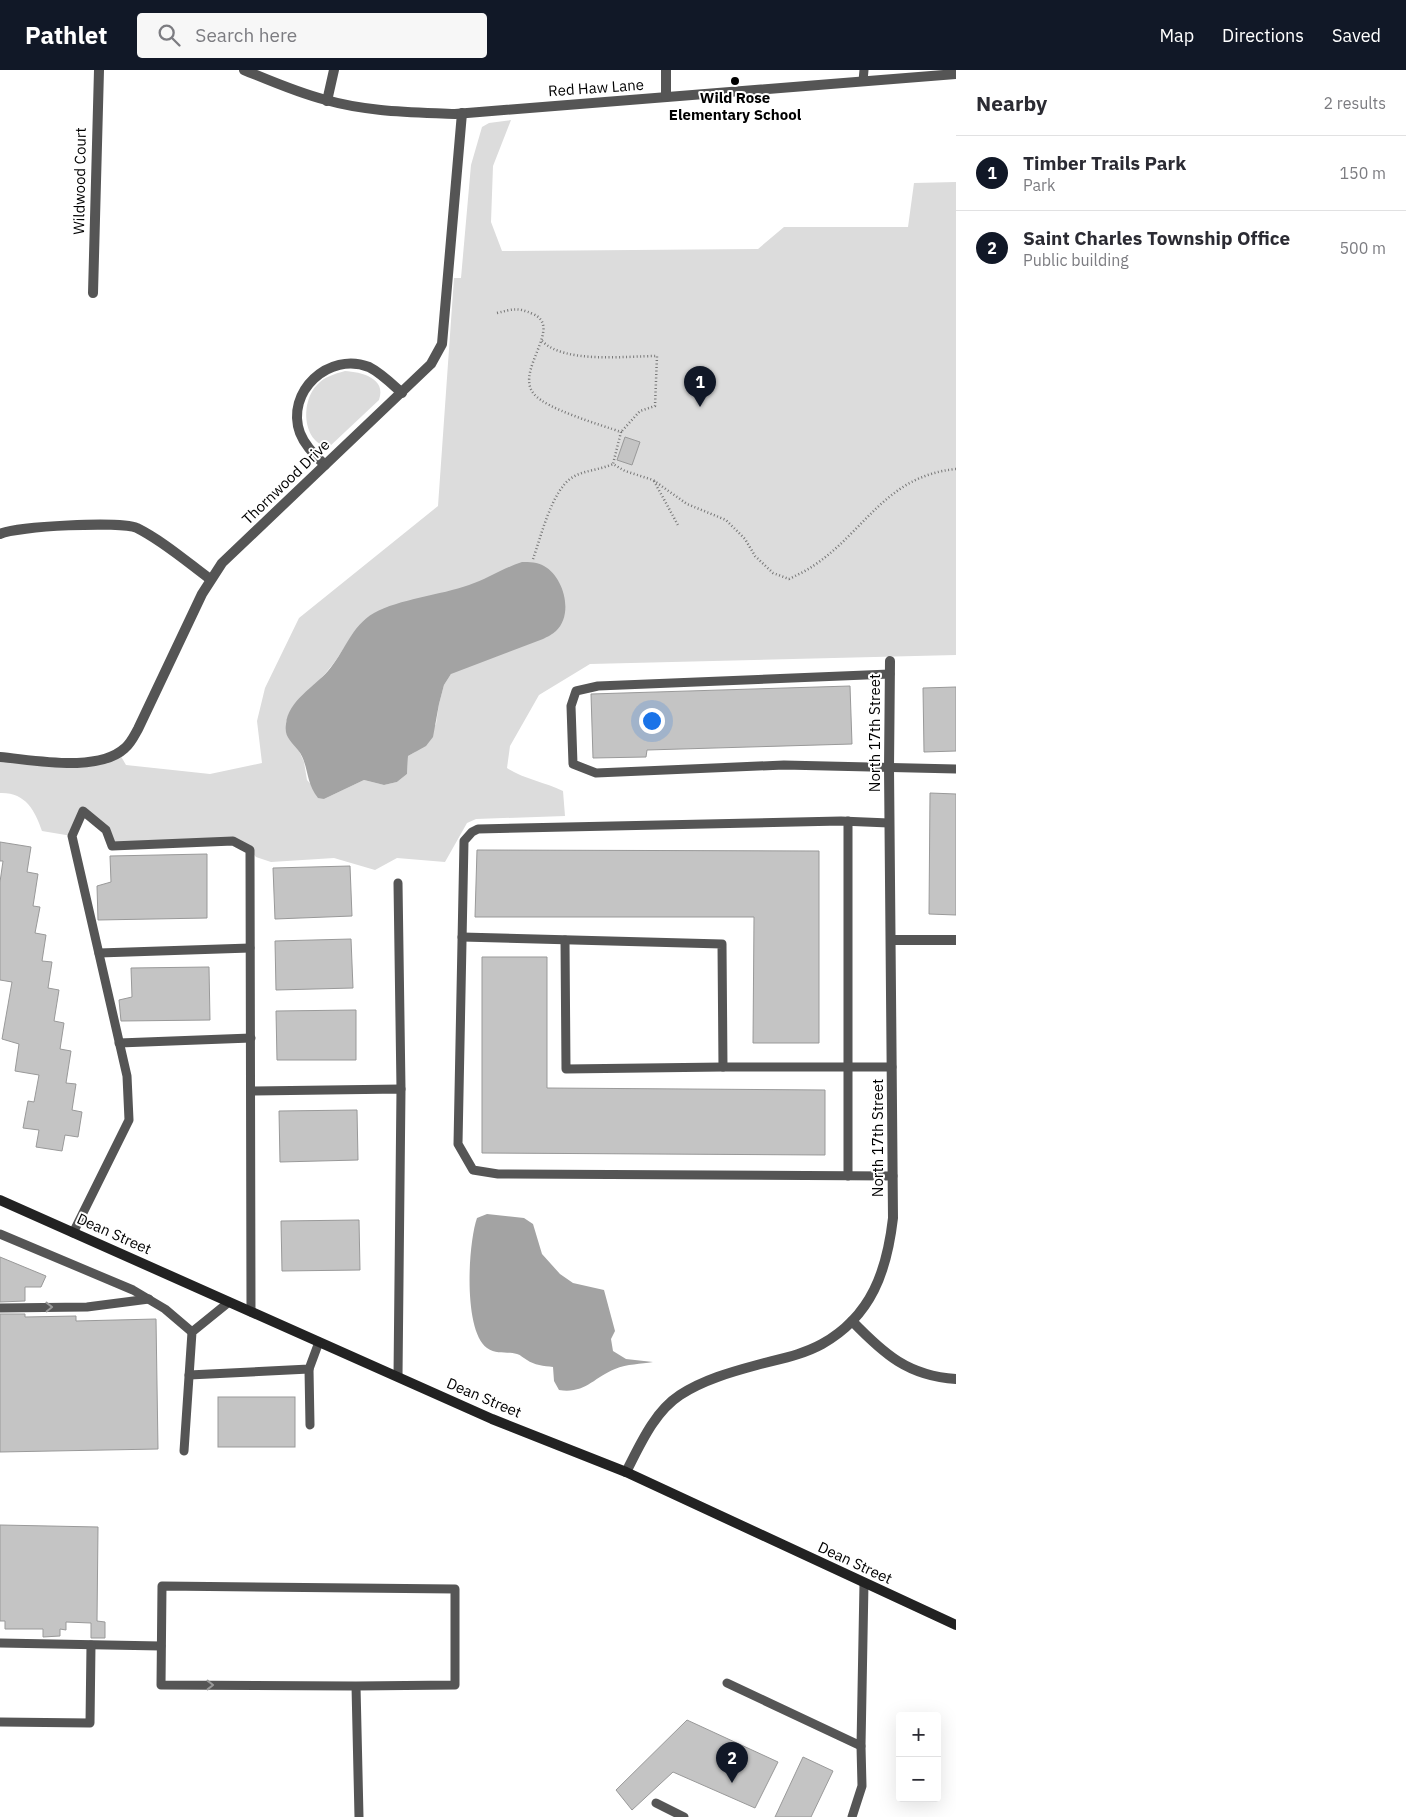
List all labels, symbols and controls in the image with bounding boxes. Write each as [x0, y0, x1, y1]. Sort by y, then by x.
search box [137, 13, 487, 58]
text: Pathlet [25, 19, 107, 51]
icon: search [155, 21, 183, 49]
text: Search here [195, 23, 297, 47]
text: Map [1159, 24, 1194, 47]
text: Directions [1222, 24, 1304, 47]
text: Saved [1332, 24, 1381, 47]
street label: Red Haw Lane [548, 75, 644, 100]
marker: Wild Rose Elementary School [729, 75, 741, 87]
place label: Wild Rose Elementary School [669, 88, 802, 124]
text: Nearby [976, 89, 1047, 117]
text: 2 results [1323, 93, 1386, 113]
street label: Wildwood Court [69, 127, 90, 235]
text: Timber Trails Park [1023, 151, 1186, 175]
text: 1 [987, 163, 997, 183]
text: 150 m [1339, 163, 1386, 183]
text: Park [1023, 175, 1055, 195]
text: Saint Charles Township Office [1023, 226, 1290, 250]
text: 2 [987, 238, 997, 258]
text: 500 m [1339, 238, 1386, 258]
text: Public building [1023, 250, 1129, 270]
pin: 1 [684, 366, 716, 407]
street label: Thornwood Drive [238, 435, 334, 528]
street label: North 17th Street [865, 674, 884, 792]
your location [639, 708, 665, 734]
street label: North 17th Street [868, 1079, 887, 1197]
street label: Dean Street [74, 1209, 154, 1258]
one-way arrow [45, 1302, 53, 1312]
street label: Dean Street [444, 1373, 525, 1422]
street label: Dean Street [815, 1537, 895, 1588]
one-way arrow [206, 1680, 214, 1690]
map controls [896, 1712, 941, 1802]
button: + [896, 1712, 941, 1757]
pin: 2 [716, 1742, 748, 1783]
button: − [896, 1757, 941, 1802]

